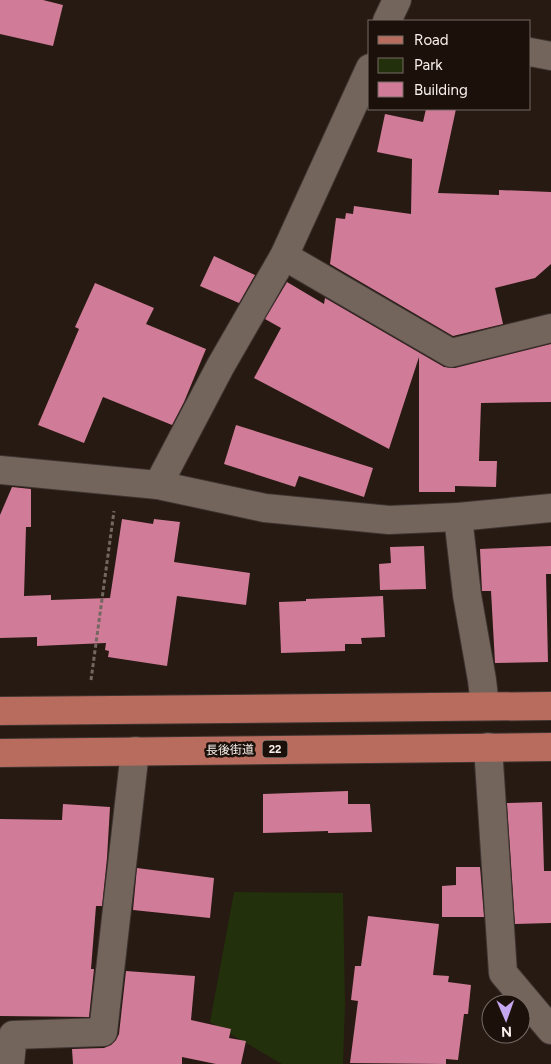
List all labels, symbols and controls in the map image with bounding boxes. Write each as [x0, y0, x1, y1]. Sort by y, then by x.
legend [368, 20, 531, 110]
text: Road [414, 31, 449, 49]
text: Park [414, 56, 443, 74]
text: Building [414, 81, 468, 99]
road number: 22 [262, 741, 288, 758]
street label: 長後街道 [206, 743, 254, 757]
north arrow [481, 994, 531, 1044]
text: N [501, 1023, 512, 1040]

